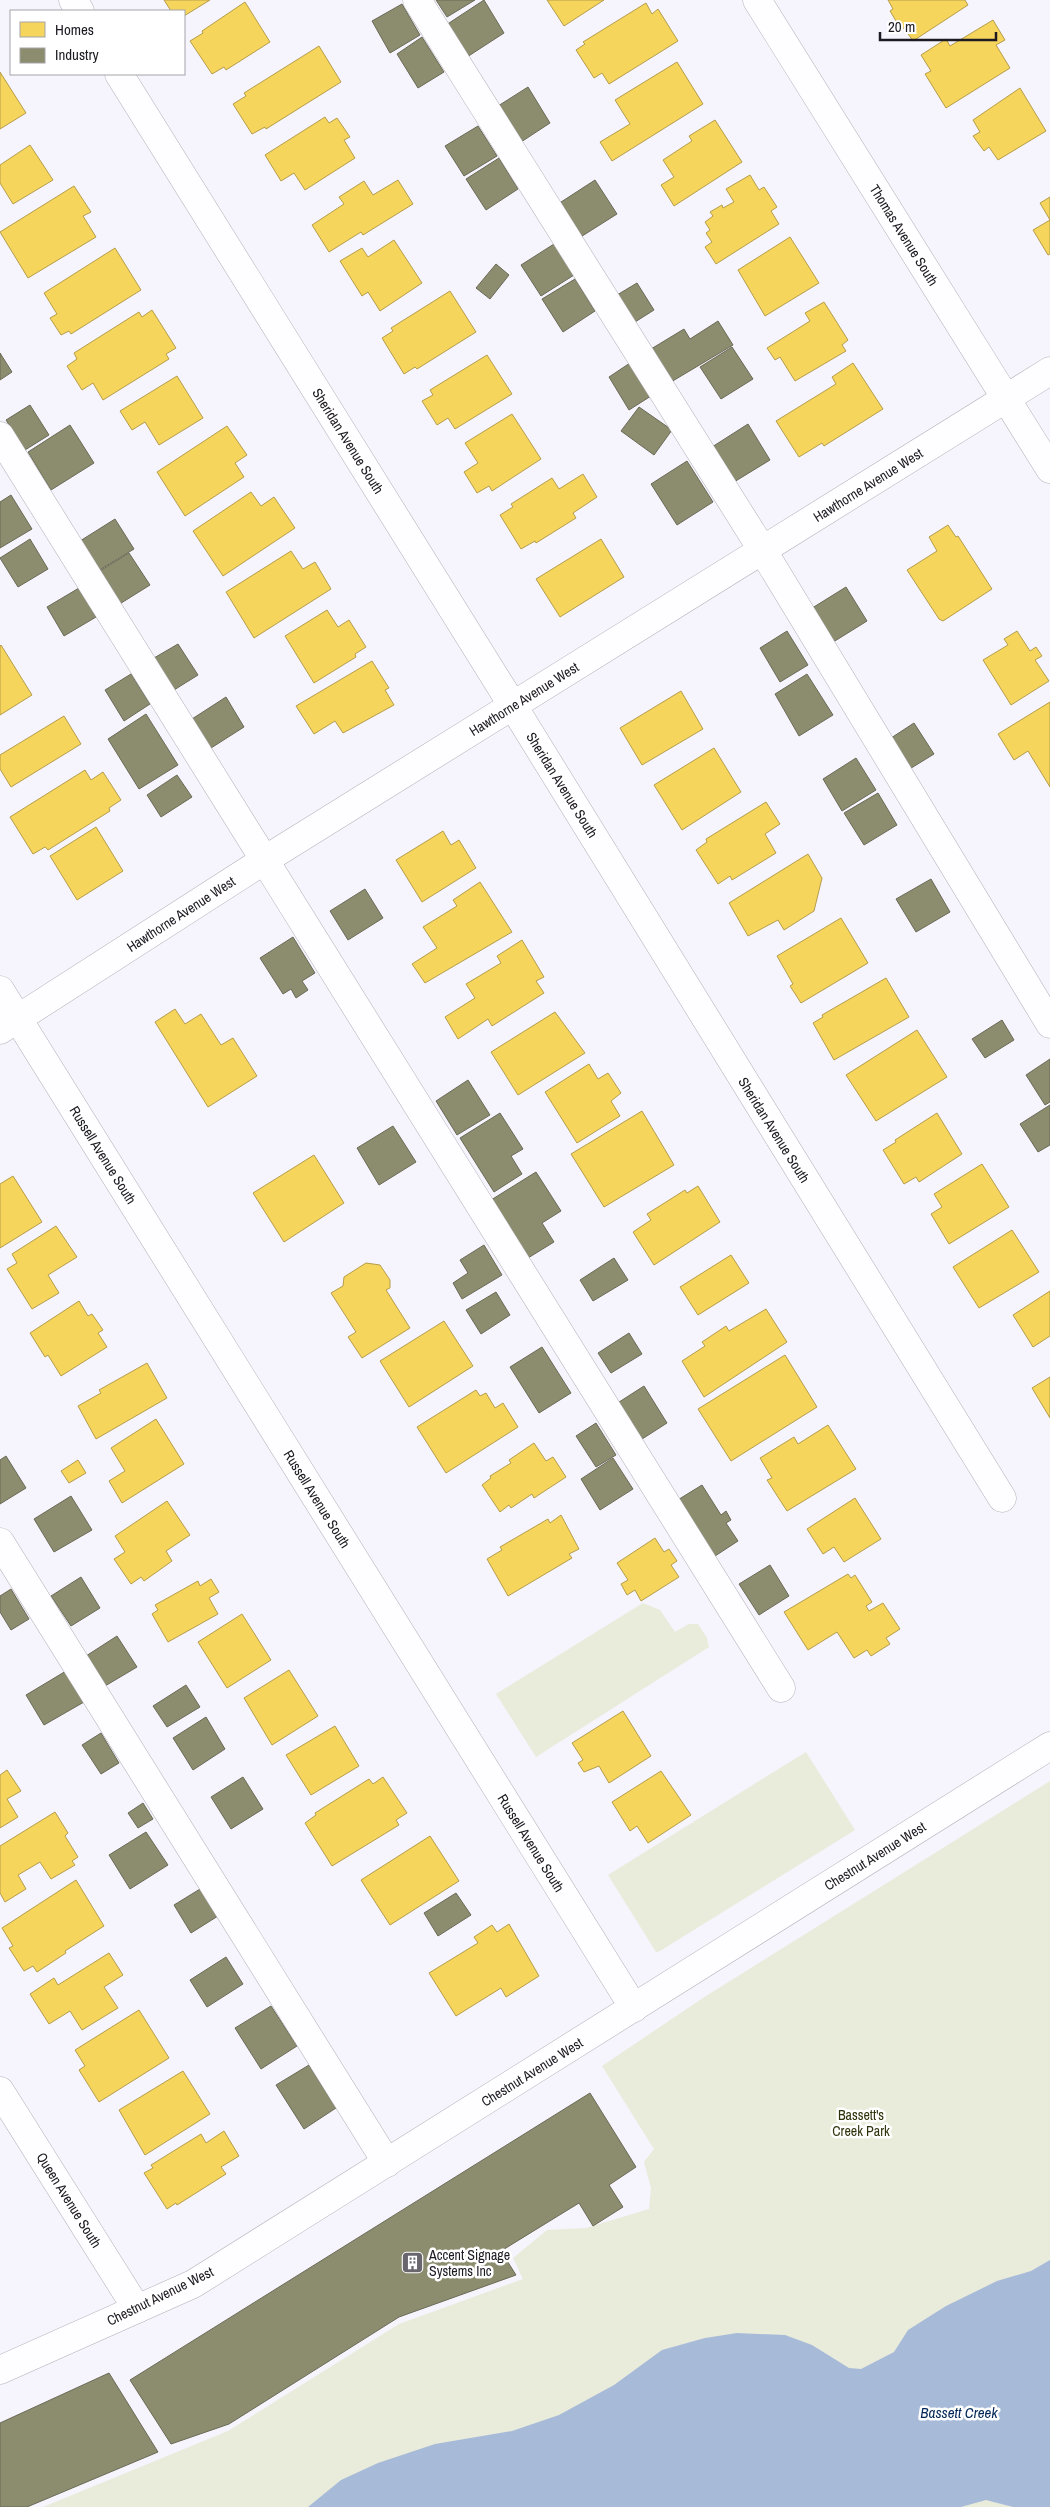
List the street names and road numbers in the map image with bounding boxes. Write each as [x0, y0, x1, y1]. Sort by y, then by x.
street label: Thomas Avenue South [866, 181, 942, 289]
street label: Sheridan Avenue South [308, 385, 388, 497]
street label: Hawthorne Avenue West [810, 444, 926, 526]
street label: Hawthorne Avenue West [466, 658, 582, 740]
street label: Sheridan Avenue South [522, 729, 602, 841]
street label: Hawthorne Avenue West [123, 872, 239, 956]
street label: Sheridan Avenue South [734, 1074, 814, 1186]
street label: Russell Avenue South [66, 1103, 140, 1207]
street label: Russell Avenue South [280, 1447, 354, 1551]
street label: Russell Avenue South [494, 1791, 568, 1895]
street label: Chestnut Avenue West [821, 1818, 929, 1894]
street label: Chestnut Avenue West [478, 2034, 586, 2110]
street label: Queen Avenue South [32, 2149, 106, 2251]
street label: Chestnut Avenue West [104, 2262, 216, 2330]

